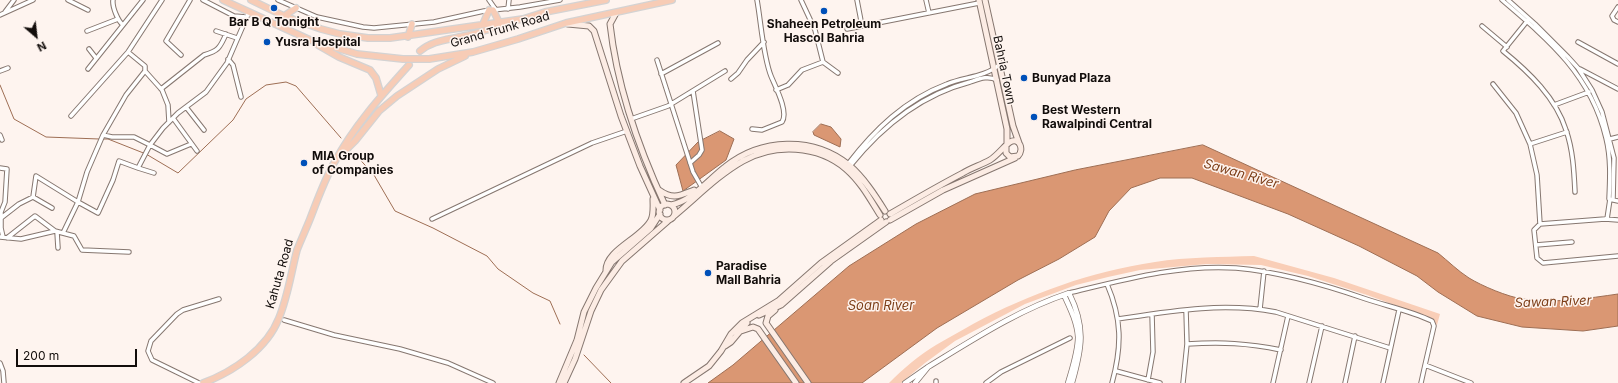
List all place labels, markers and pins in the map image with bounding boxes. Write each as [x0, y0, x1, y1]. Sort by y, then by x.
marker: Bar B Q Tonight [269, 3, 279, 13]
marker: Shaheen Petroleum Hascol Bahria [819, 6, 829, 16]
place label: Bar B Q Tonight [229, 15, 319, 29]
place label: Shaheen Petroleum Hascol Bahria [767, 17, 881, 45]
place label: Yusra Hospital [275, 35, 361, 49]
marker: Yusra Hospital [262, 37, 272, 47]
place label: Bunyad Plaza [1032, 71, 1111, 85]
marker: Bunyad Plaza [1019, 73, 1029, 83]
place label: Best Western Rawalpindi Central [1042, 103, 1152, 131]
marker: Best Western Rawalpindi Central [1029, 112, 1039, 122]
place label: MIA Group of Companies [312, 149, 393, 177]
marker: MIA Group of Companies [299, 158, 309, 168]
place label: Paradise Mall Bahria [716, 259, 781, 287]
marker: Paradise Mall Bahria [703, 268, 713, 278]

